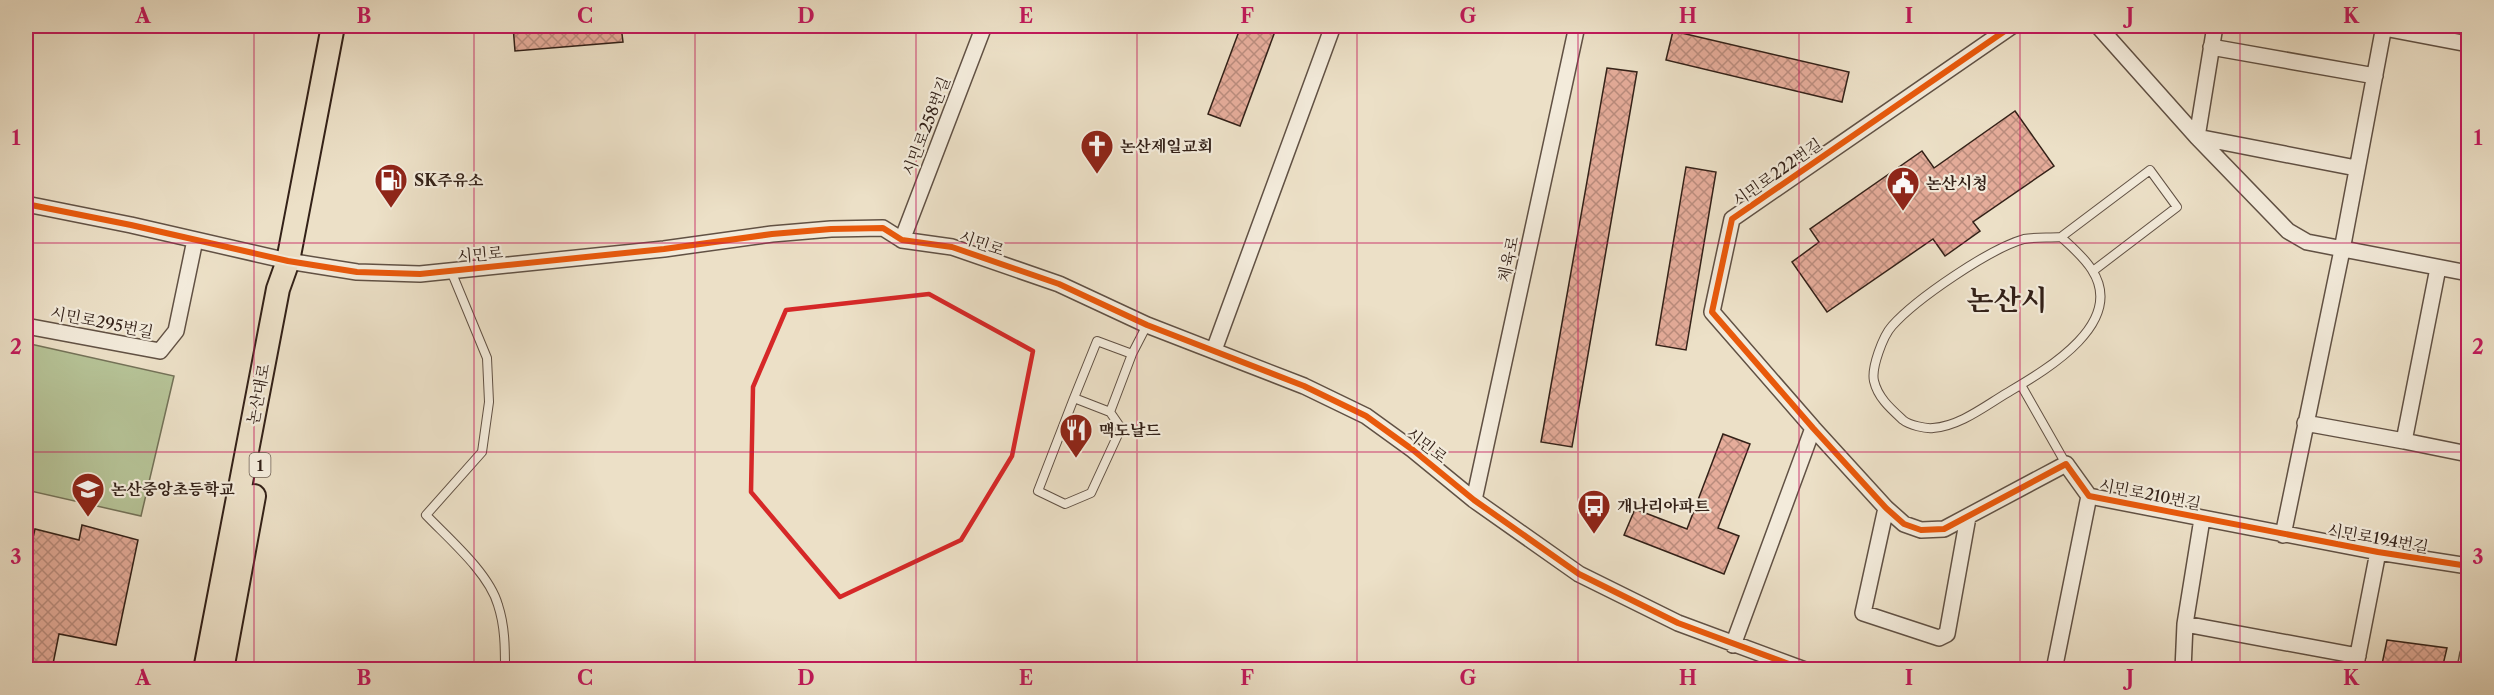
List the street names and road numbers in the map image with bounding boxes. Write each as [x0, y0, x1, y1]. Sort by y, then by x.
street label: 시민로258번길 [898, 74, 954, 178]
street label: 시민로222번길 [1728, 134, 1826, 210]
street label: 시민로 [957, 226, 1008, 260]
street label: 체육로 [1493, 234, 1523, 284]
street label: 시민로 [456, 242, 505, 266]
street label: 시민로295번길 [49, 302, 155, 342]
street label: 논산대로 [242, 361, 274, 426]
street label: 시민로 [1403, 423, 1452, 467]
road number: 1 [250, 453, 270, 477]
street label: 시민로210번길 [2097, 474, 2203, 514]
street label: 시민로194번길 [2326, 519, 2430, 557]

